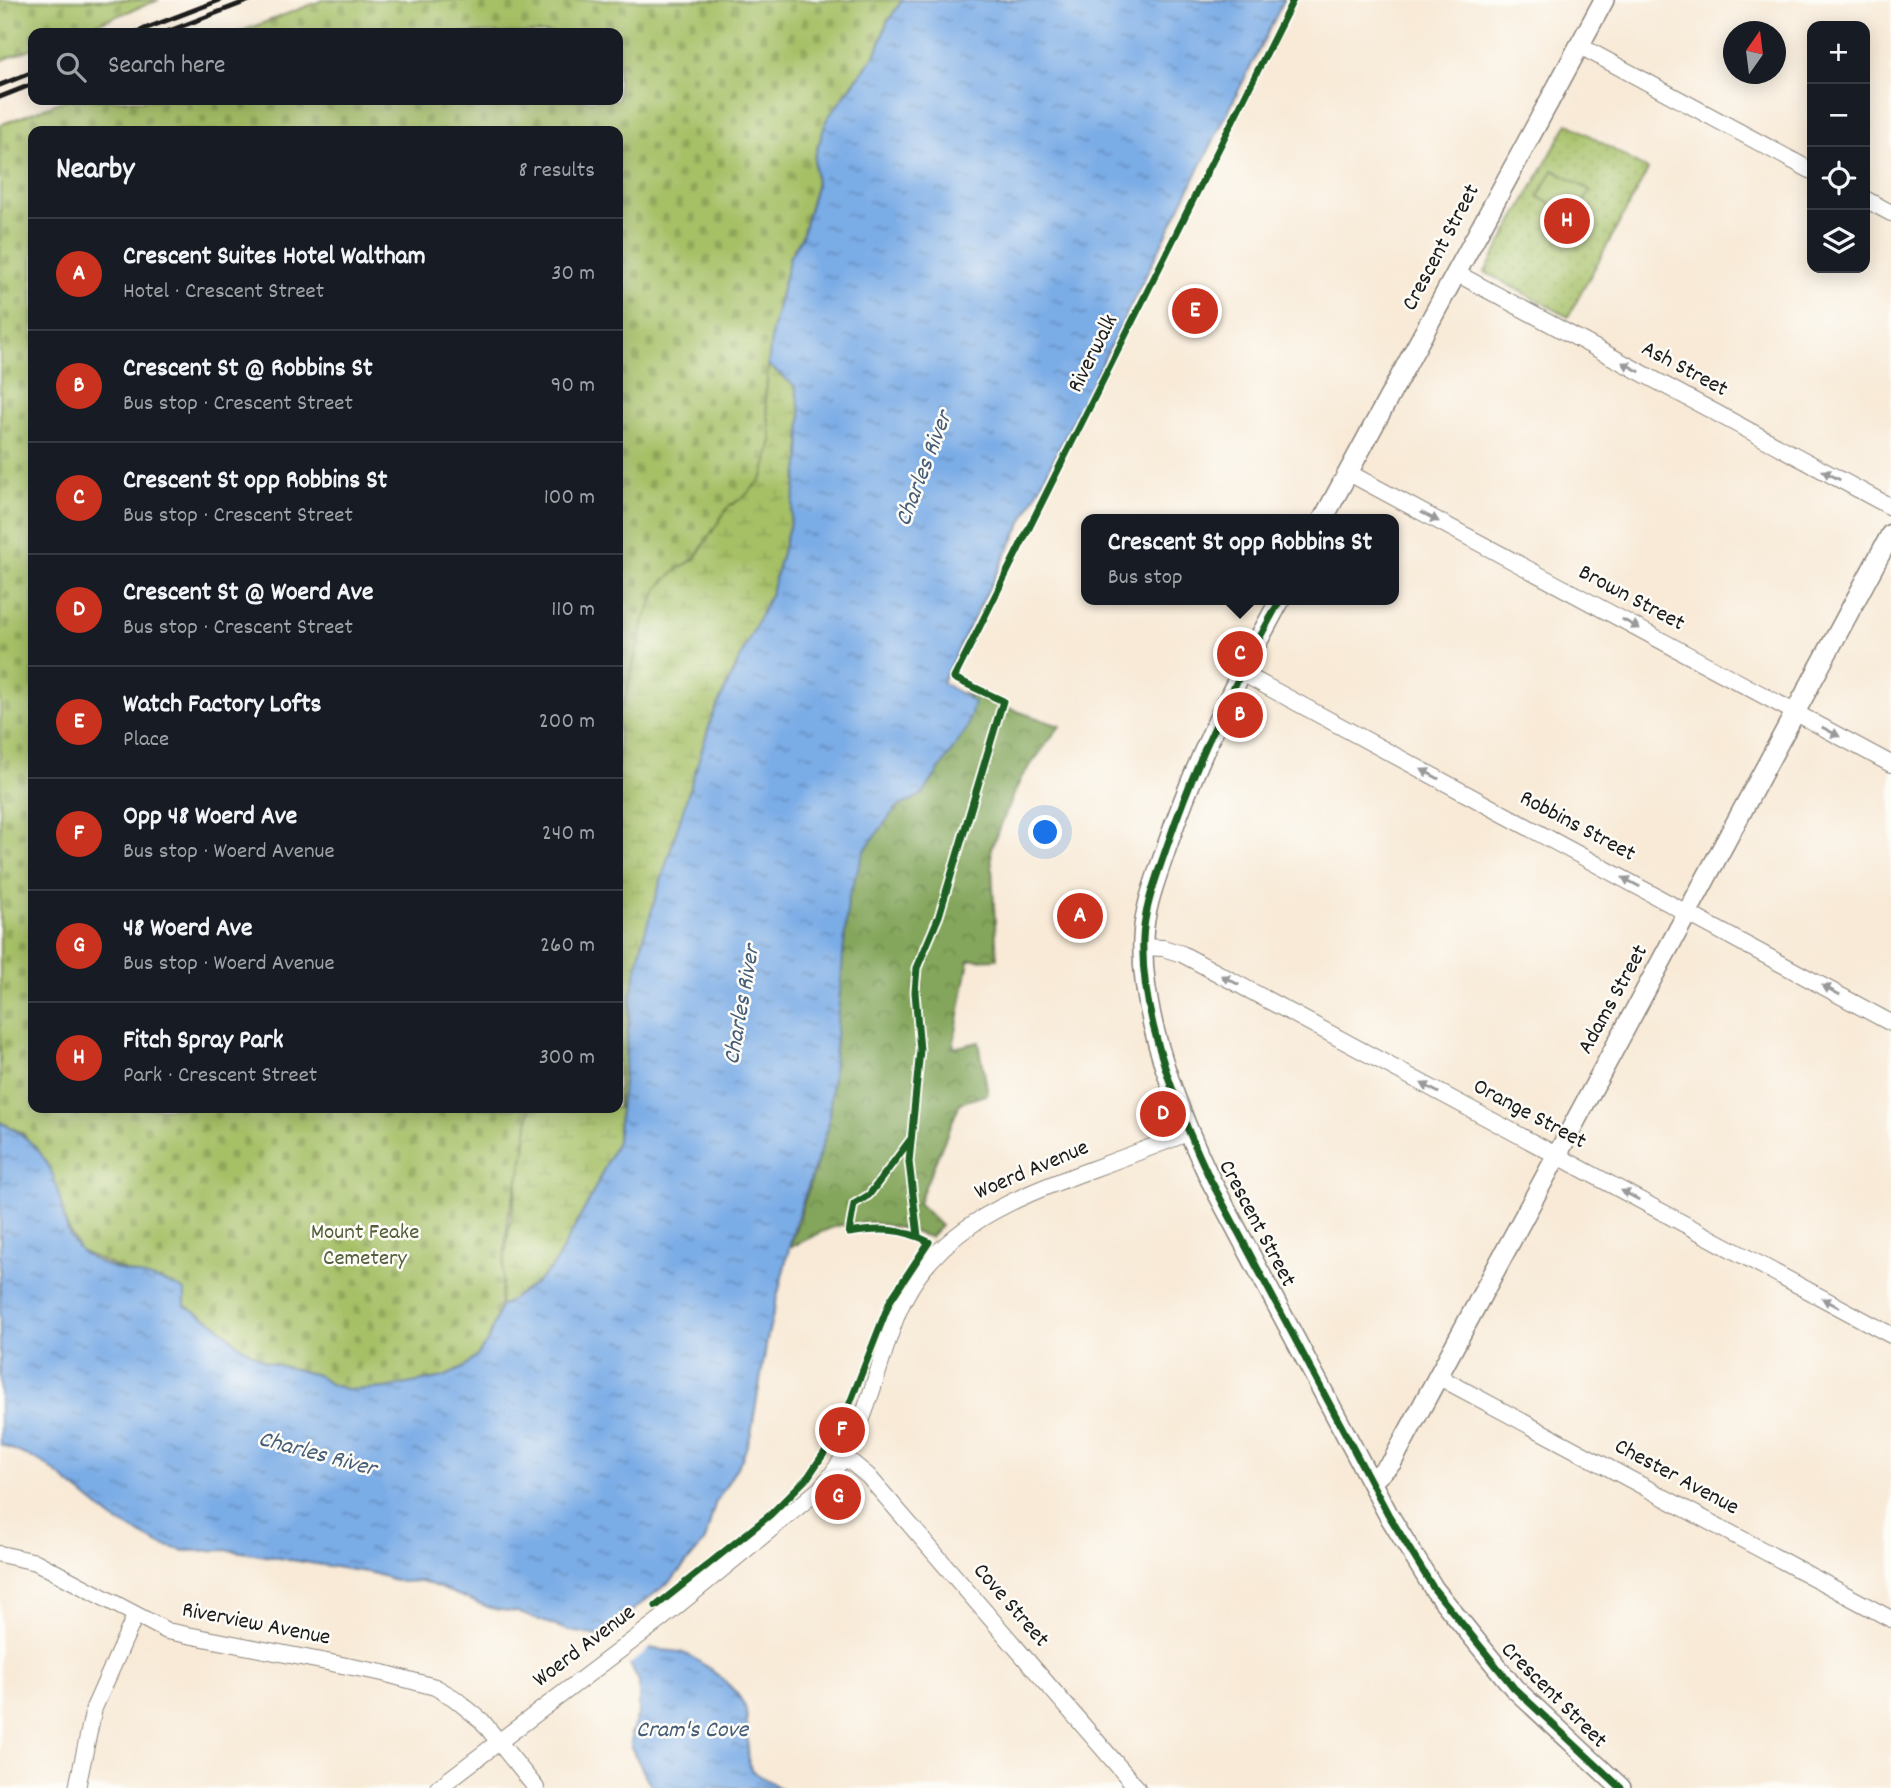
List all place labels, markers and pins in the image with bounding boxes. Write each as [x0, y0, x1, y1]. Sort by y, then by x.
pin: H [1544, 195, 1590, 247]
pin: E [1172, 285, 1218, 337]
pin: C [1217, 628, 1263, 680]
pin: B [1217, 689, 1263, 741]
pin: A [1057, 890, 1103, 942]
pin: D [1140, 1088, 1186, 1140]
pin: F [819, 1404, 865, 1456]
pin: G [815, 1471, 861, 1523]

